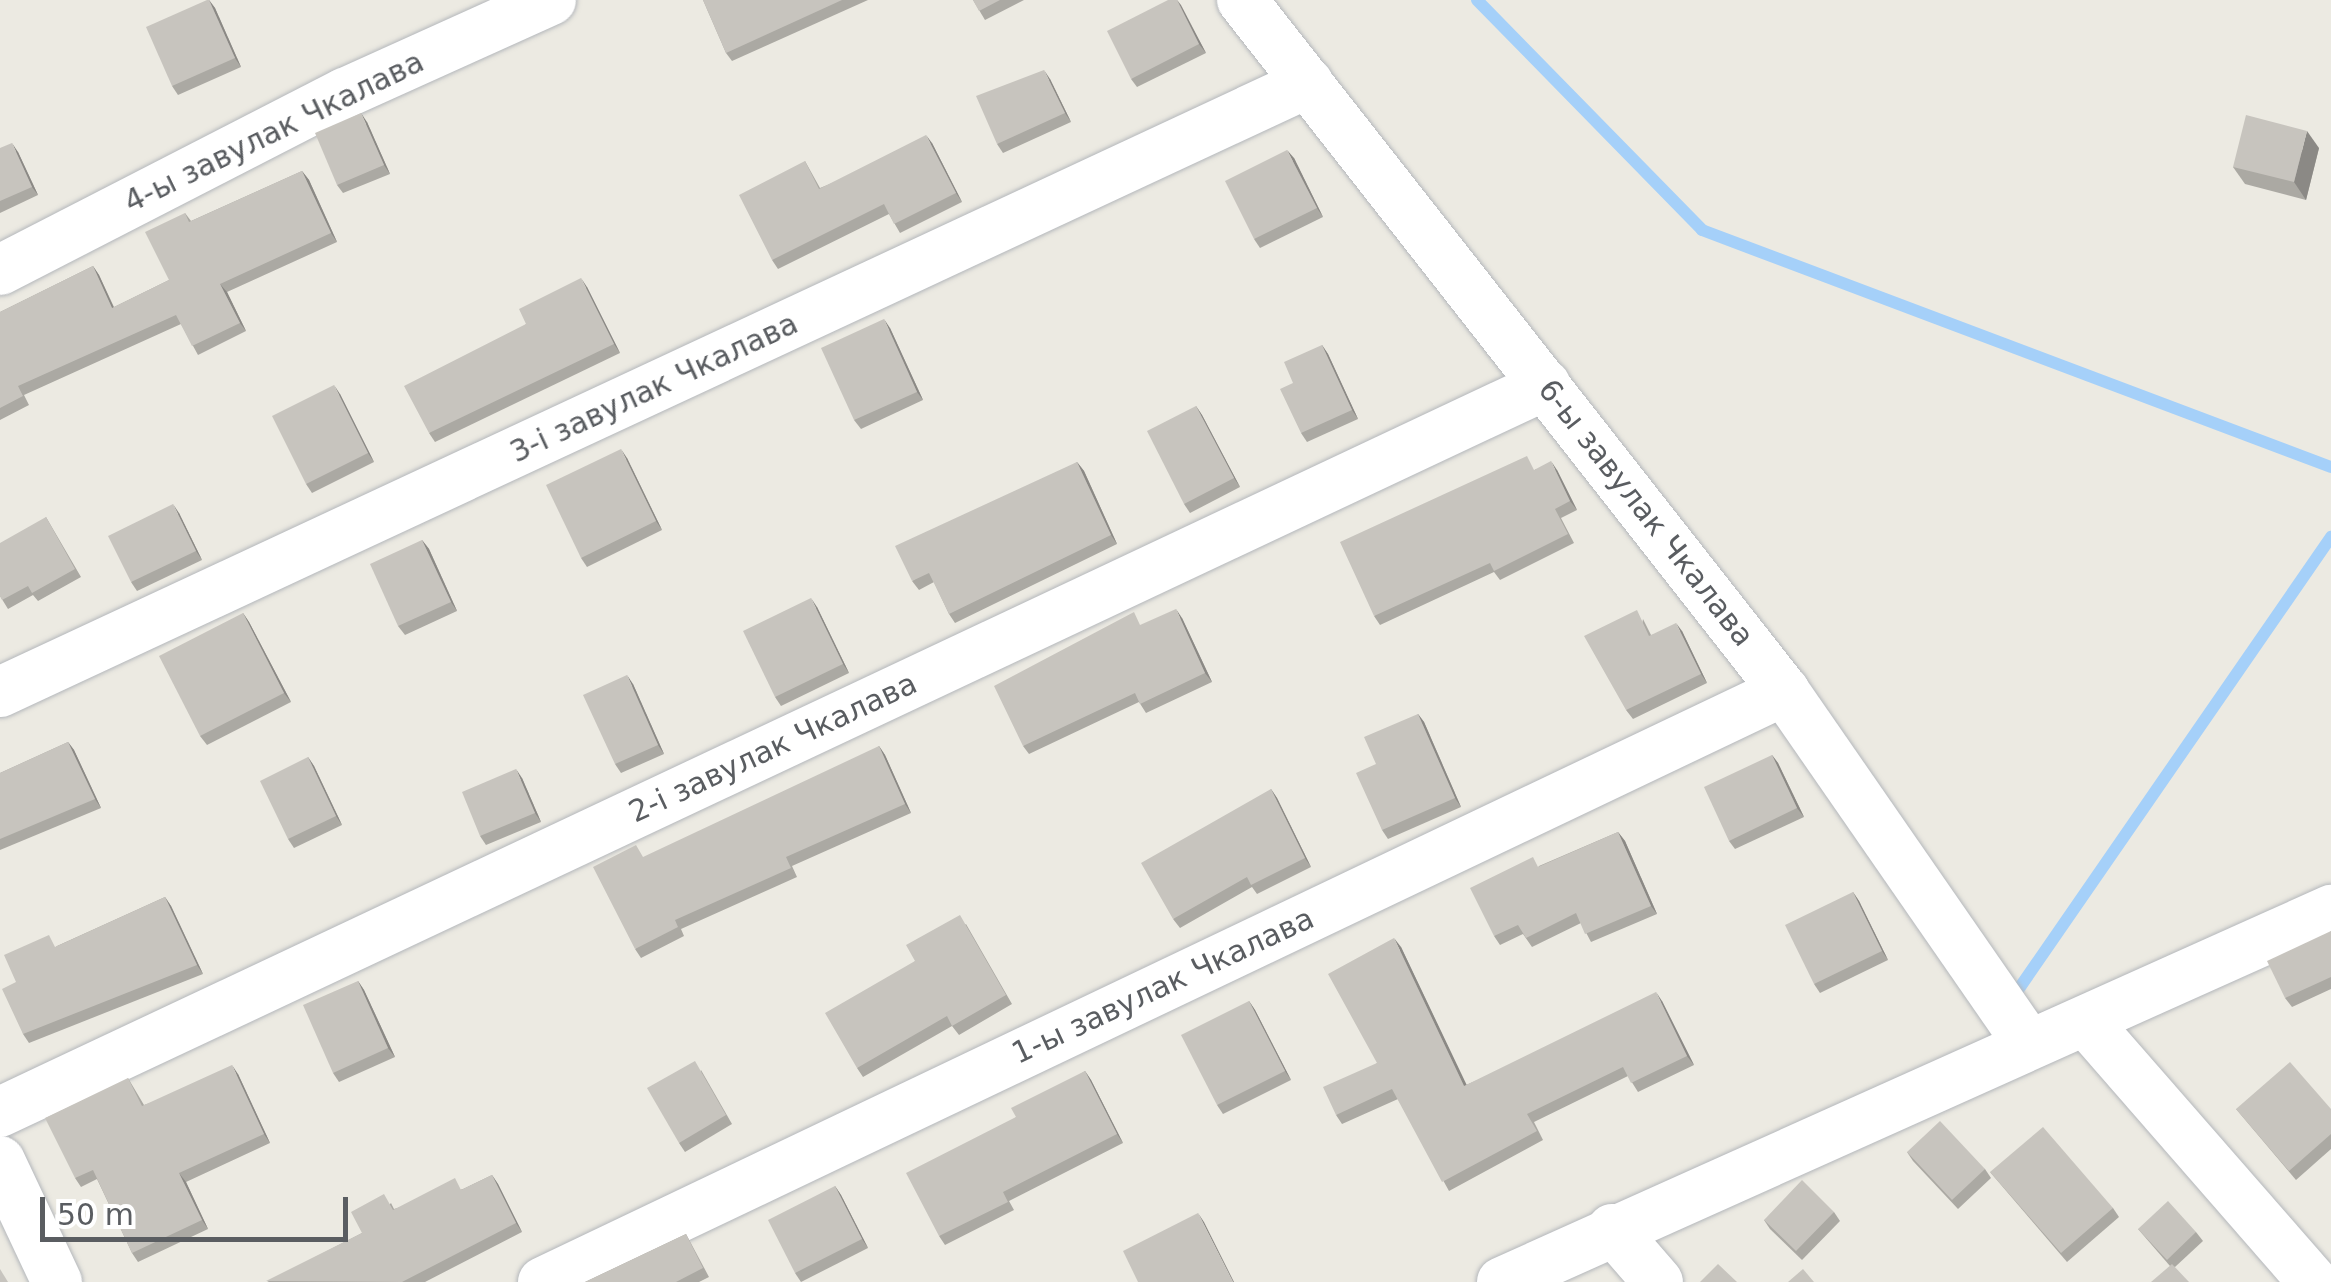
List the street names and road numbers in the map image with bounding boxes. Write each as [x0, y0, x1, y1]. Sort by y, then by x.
street label: 4-ы завулак Чкалава [118, 44, 430, 220]
street label: 3-і завулак Чкалава [504, 305, 804, 471]
street label: 6-ы завулак Чкалава [1531, 372, 1761, 654]
street label: 2-і завулак Чкалава [623, 665, 923, 831]
street label: 1-ы завулак Чкалава [1006, 900, 1320, 1072]

